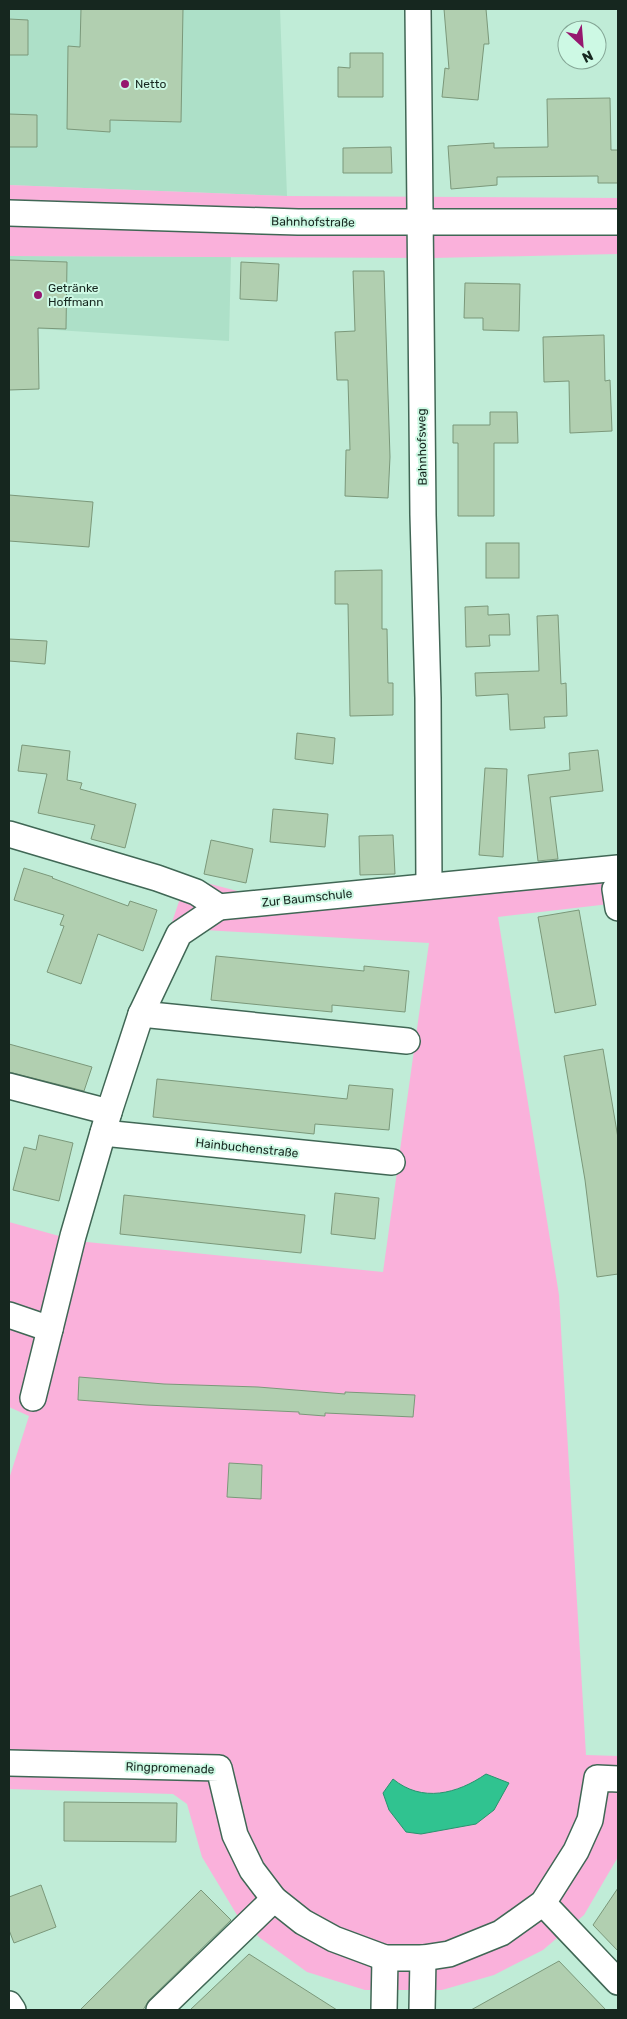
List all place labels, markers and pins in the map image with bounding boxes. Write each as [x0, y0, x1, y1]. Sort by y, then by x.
place label: Netto [135, 77, 166, 91]
marker: Netto [119, 78, 131, 90]
place label: Getränke Hoffmann [48, 281, 104, 309]
marker: Getränke Hoffmann [32, 289, 44, 301]

